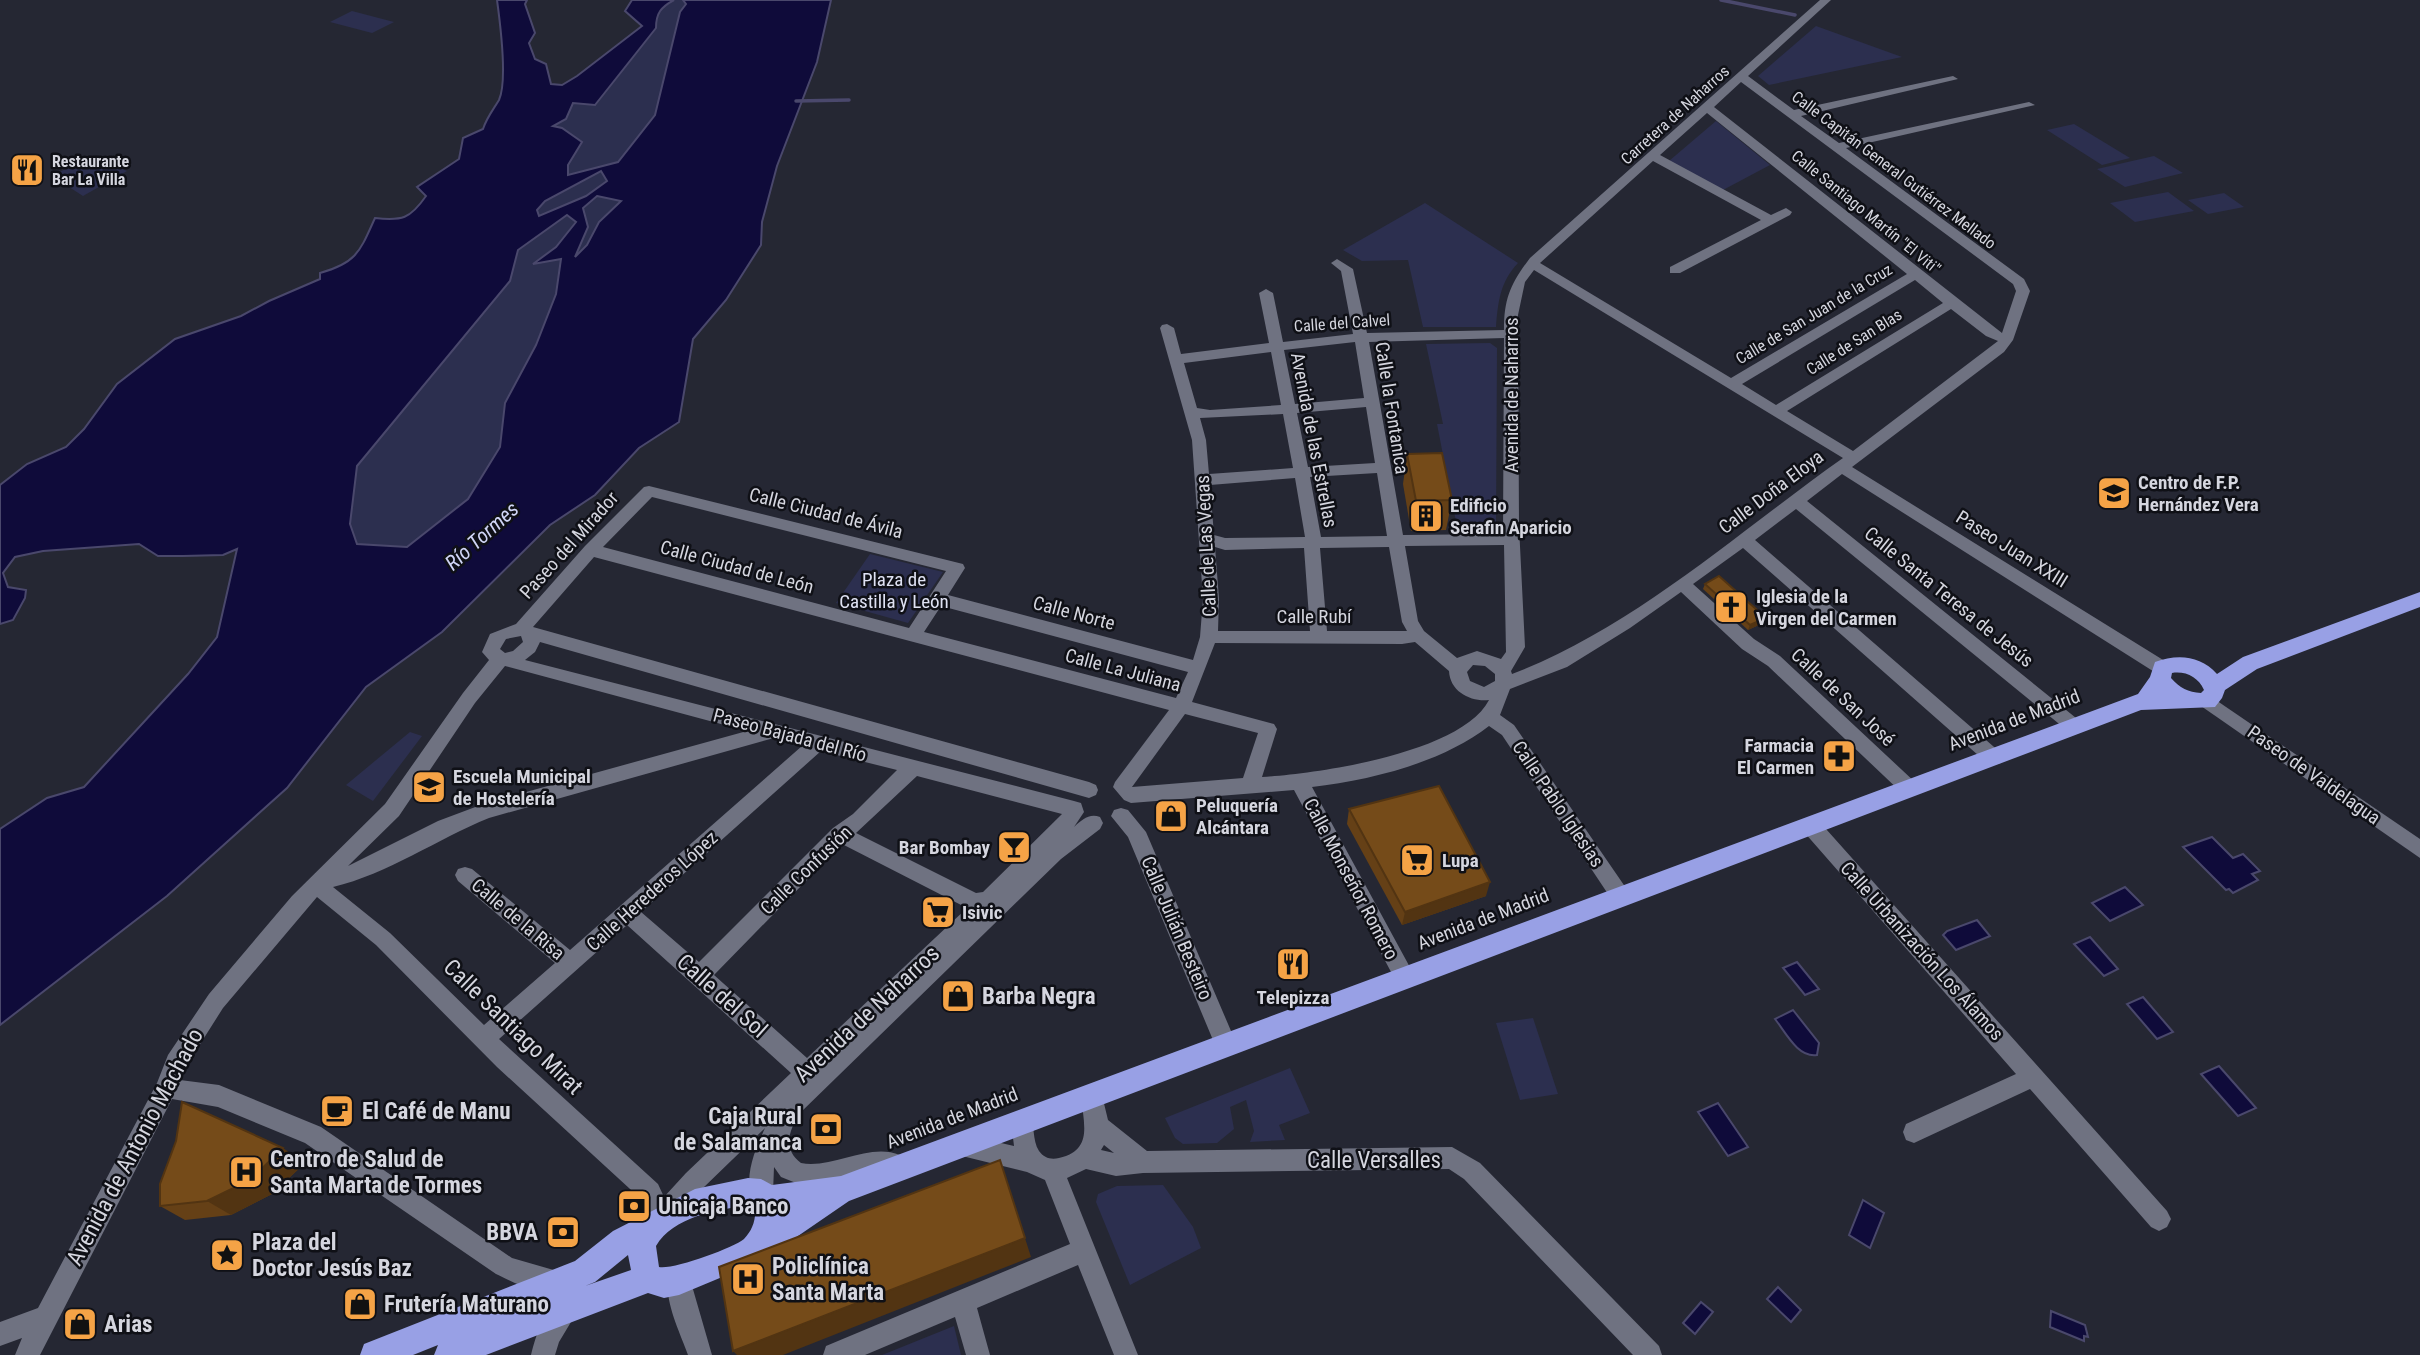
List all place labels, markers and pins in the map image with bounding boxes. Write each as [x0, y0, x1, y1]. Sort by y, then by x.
restaurant icon: Restaurante Bar La Villa [8, 151, 46, 189]
place label: Restaurante Bar La Villa [52, 152, 129, 189]
place label: Centro de F.P. Hernández Vera [2138, 471, 2259, 516]
school or university icon: Centro de F.P. Hernández Vera [2095, 474, 2133, 512]
place label: Edificio Serafin Aparicio [1450, 494, 1572, 539]
building icon: Edificio Serafin Aparicio [1407, 497, 1445, 535]
place label: Iglesia de la Virgen del Carmen [1756, 585, 1897, 630]
church icon: Iglesia de la Virgen del Carmen [1712, 588, 1750, 626]
place label: Farmacia El Carmen [1737, 734, 1814, 779]
pharmacy icon: Farmacia El Carmen [1820, 737, 1858, 775]
place label: Escuela Municipal de Hostelería [453, 765, 591, 810]
school or university icon: Escuela Municipal de Hostelería [410, 768, 448, 806]
place label: Peluquería Alcántara [1196, 794, 1278, 839]
shop icon: Peluquería Alcántara [1152, 797, 1190, 835]
bar icon: Bar Bombay [995, 828, 1033, 866]
place label: Bar Bombay [899, 836, 991, 859]
supermarket icon: Lupa [1398, 841, 1436, 879]
place label: Lupa [1442, 849, 1479, 872]
supermarket icon: Isivic [919, 893, 957, 931]
place label: Isivic [962, 901, 1003, 924]
restaurant icon: Telepizza [1274, 945, 1312, 983]
shop icon: Barba Negra [939, 977, 977, 1015]
place label: Barba Negra [982, 983, 1096, 1010]
place label: Telepizza [1257, 986, 1329, 1009]
cafe icon: El Café de Manu [318, 1092, 356, 1130]
place label: El Café de Manu [362, 1098, 511, 1125]
place label: Caja Rural de Salamanca [674, 1103, 802, 1156]
bank icon: Caja Rural de Salamanca [807, 1110, 845, 1148]
place label: Centro de Salud de Santa Marta de Tormes [270, 1146, 482, 1199]
hospital icon: Centro de Salud de Santa Marta de Tormes [227, 1153, 265, 1191]
bank icon: Unicaja Banco [615, 1187, 653, 1225]
place label: Unicaja Banco [658, 1193, 789, 1220]
bank icon: BBVA [544, 1213, 582, 1251]
place label: BBVA [486, 1219, 538, 1246]
place label: Plaza del Doctor Jesús Baz [252, 1229, 412, 1282]
place icon: Plaza del Doctor Jesús Baz [208, 1236, 246, 1274]
place label: Policlínica Santa Marta [772, 1253, 884, 1306]
hospital icon: Policlínica Santa Marta [729, 1260, 767, 1298]
shop icon: Frutería Maturano [341, 1285, 379, 1323]
place label: Frutería Maturano [384, 1291, 549, 1318]
shop icon: Arias [61, 1305, 99, 1343]
place label: Arias [104, 1311, 152, 1338]

